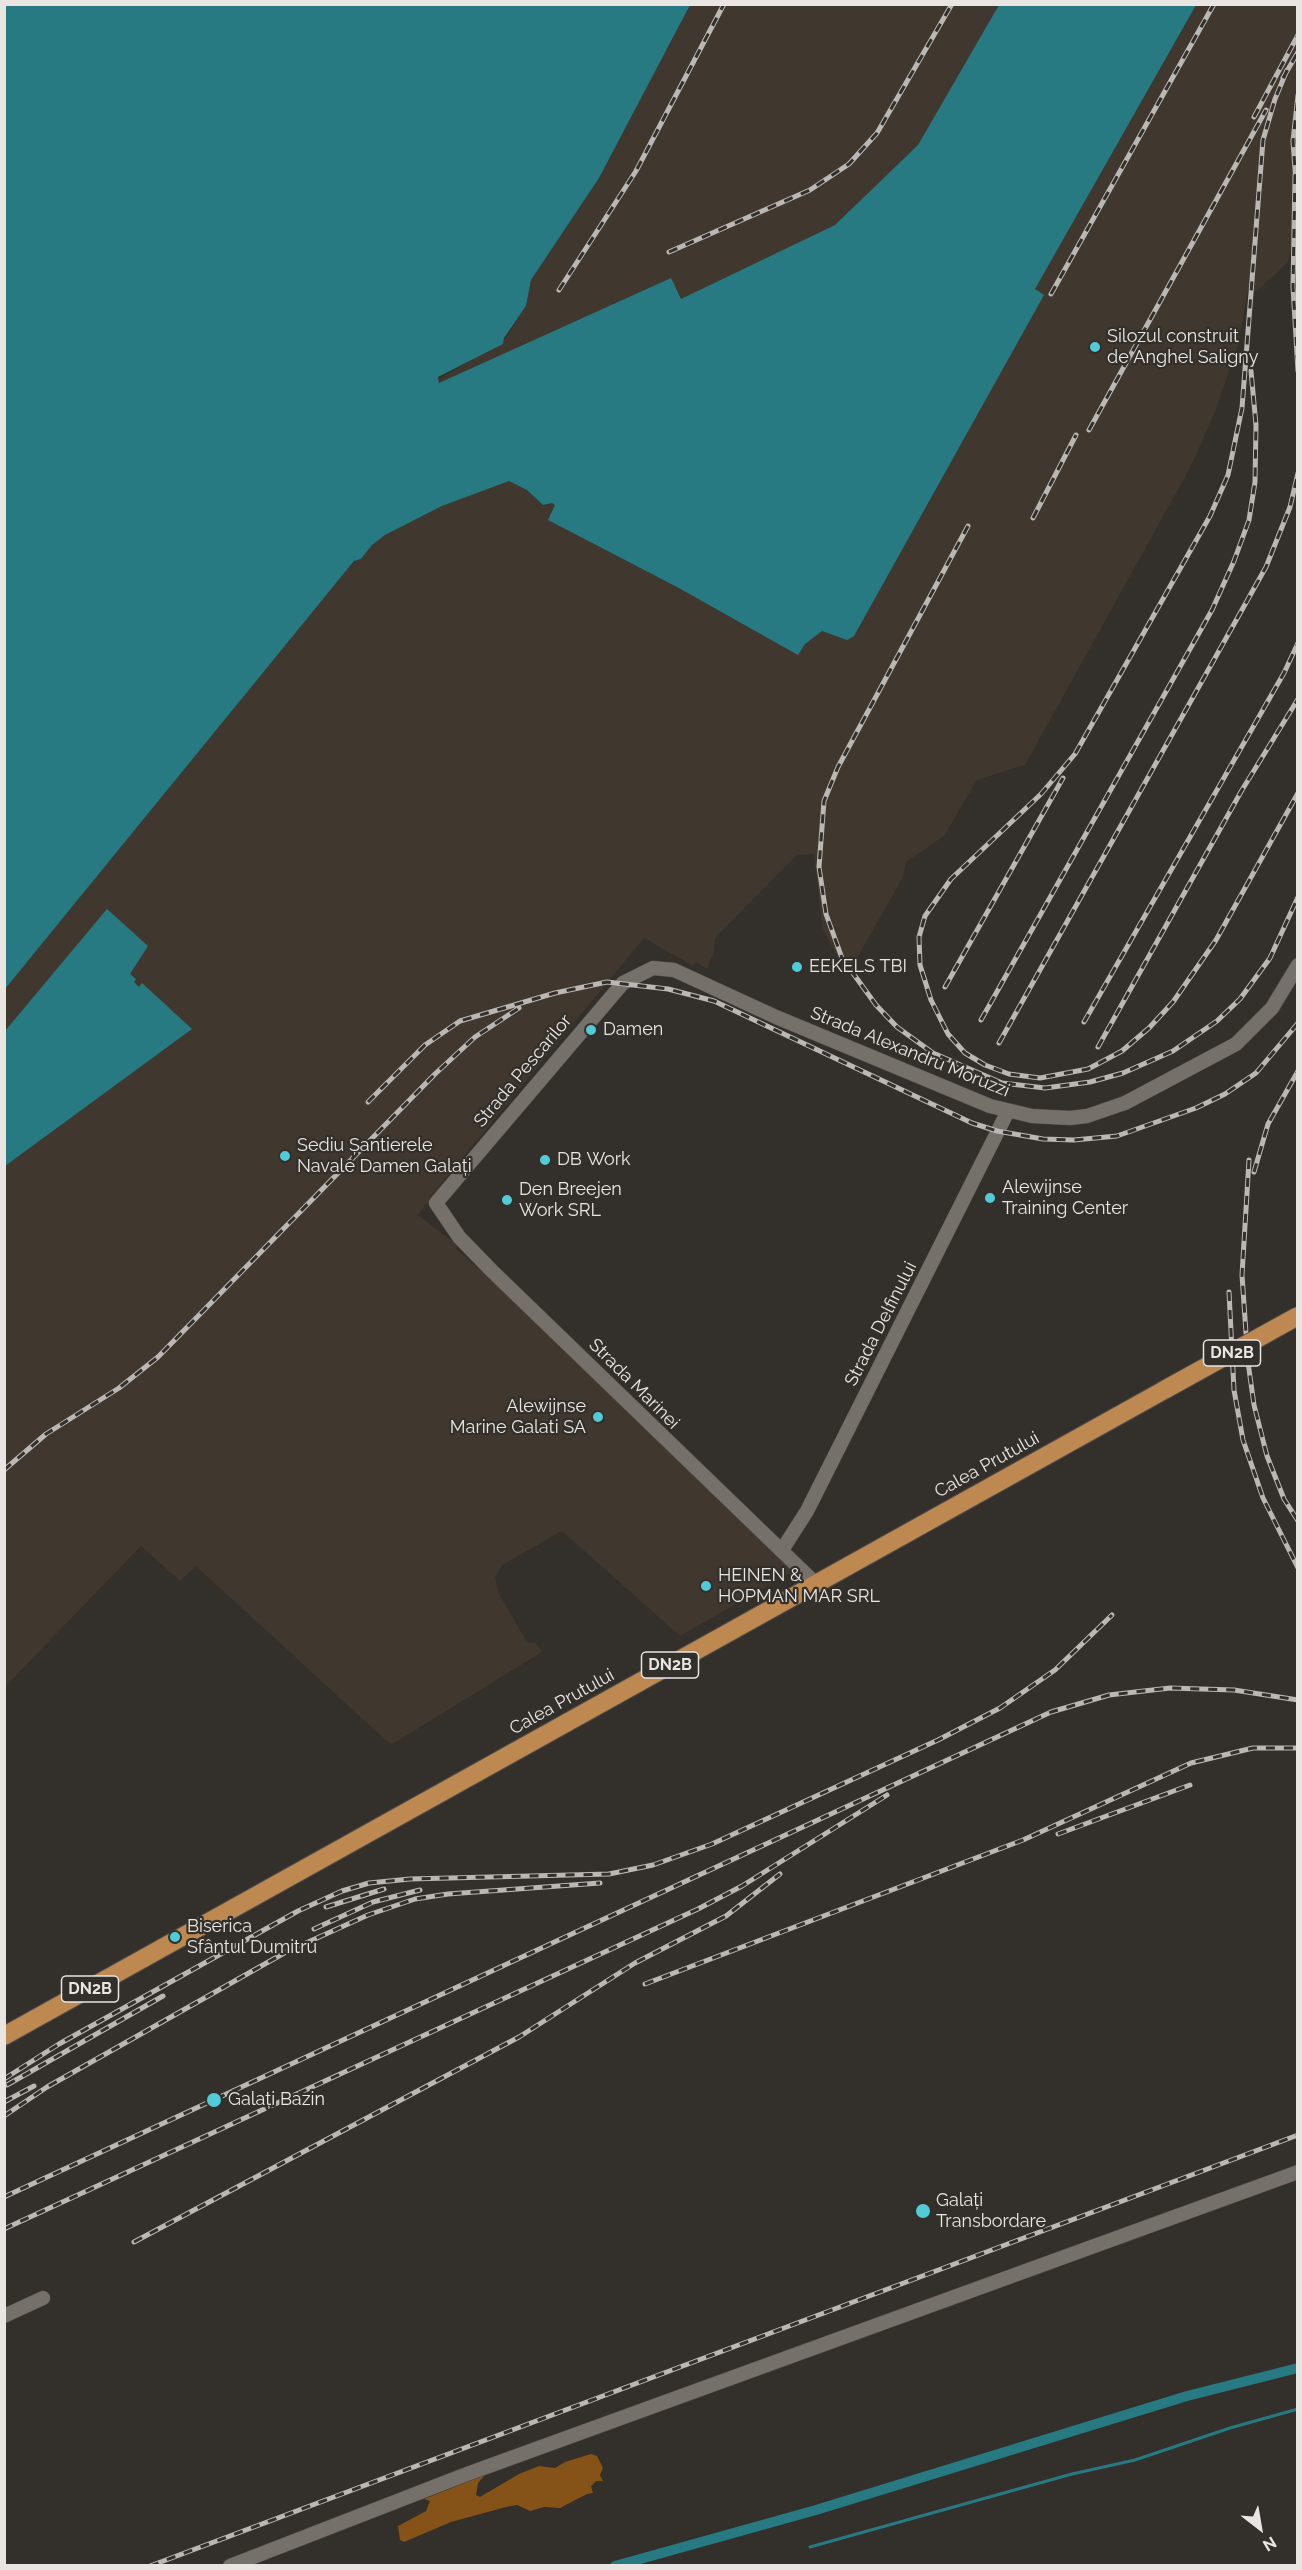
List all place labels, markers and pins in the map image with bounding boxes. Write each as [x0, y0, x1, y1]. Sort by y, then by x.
place label: Silozul construit de Anghel Saligny [1107, 326, 1258, 368]
marker: Silozul construit de Anghel Saligny [1088, 340, 1102, 354]
place label: EEKELS TBI [809, 956, 907, 978]
marker: EEKELS TBI [790, 960, 804, 974]
place label: Damen [603, 1019, 663, 1041]
marker: Damen [584, 1023, 598, 1037]
place label: Sediu Șantierele Navale Damen Galați [297, 1135, 472, 1178]
marker: Sediu Șantierele Navale Damen Galați [278, 1149, 292, 1163]
place label: DB Work [557, 1149, 631, 1171]
marker: DB Work [538, 1153, 552, 1167]
place label: Alewijnse Training Center [1002, 1177, 1128, 1220]
place label: Den Breejen Work SRL [519, 1179, 622, 1222]
marker: Alewijnse Training Center [983, 1191, 997, 1205]
marker: Den Breejen Work SRL [500, 1193, 514, 1207]
place label: Alewijnse Marine Galati SA [450, 1396, 586, 1438]
marker: Alewijnse Marine Galati SA [591, 1410, 605, 1424]
place label: HEINEN & HOPMAN MAR SRL [718, 1565, 880, 1608]
marker: HEINEN & HOPMAN MAR SRL [699, 1579, 713, 1593]
place label: Biserica Sfântul Dumitru [187, 1916, 317, 1958]
marker: Biserica Sfântul Dumitru [168, 1930, 182, 1944]
place label: Galați Bazin [228, 2089, 325, 2111]
marker: Galați Bazin [205, 2091, 223, 2109]
place label: Galați Transbordare [936, 2190, 1046, 2232]
marker: Galați Transbordare [914, 2202, 932, 2220]

